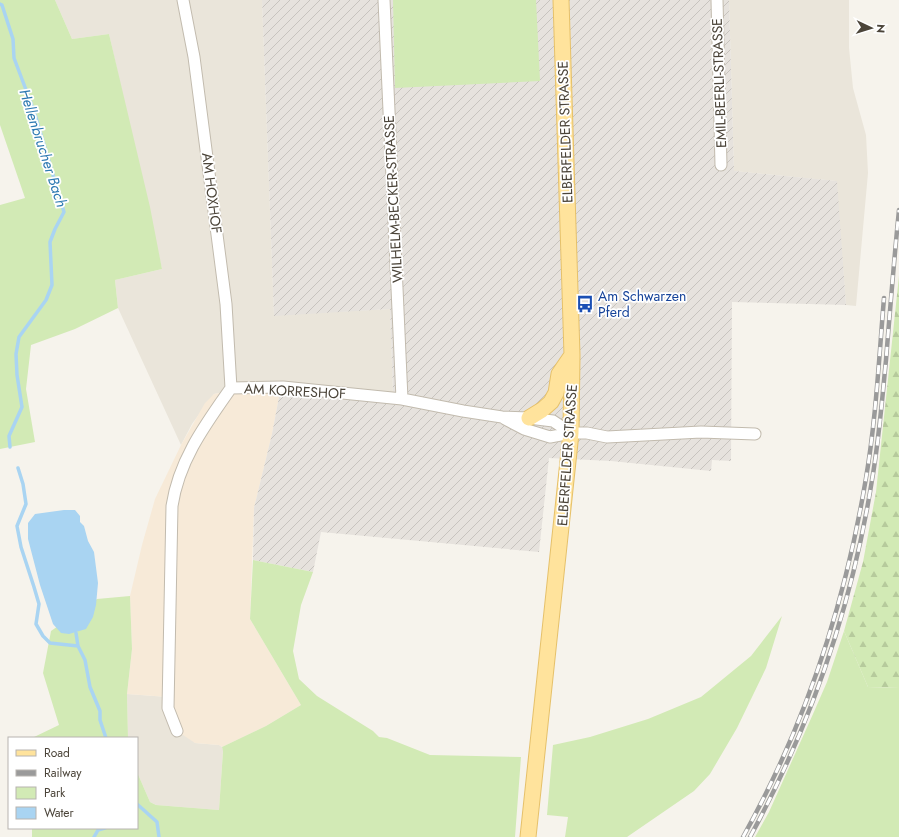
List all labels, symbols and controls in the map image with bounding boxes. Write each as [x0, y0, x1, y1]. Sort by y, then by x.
north arrow [851, 8, 891, 48]
street label: EMIL-BEERLI-STRASSE [707, 18, 731, 148]
text: N [873, 24, 889, 34]
street label: ELBERFELDER STRASSE [553, 61, 577, 203]
water label: Hellenbrucher Bach [13, 86, 73, 210]
street label: WILHELM-BECKER-STRASSE [379, 115, 407, 283]
street label: AM HOXHOF [197, 151, 227, 235]
place label: Am Schwarzen Pferd [598, 286, 686, 322]
bus stop icon: Am Schwarzen Pferd [575, 294, 595, 314]
street label: AM KORRESHOF [243, 378, 347, 404]
street label: ELBERFELDER STRASSE [552, 384, 582, 526]
legend [8, 737, 138, 829]
text: Road [44, 744, 70, 762]
text: Railway [44, 764, 82, 782]
text: Park [44, 784, 66, 802]
text: Water [44, 804, 75, 822]

